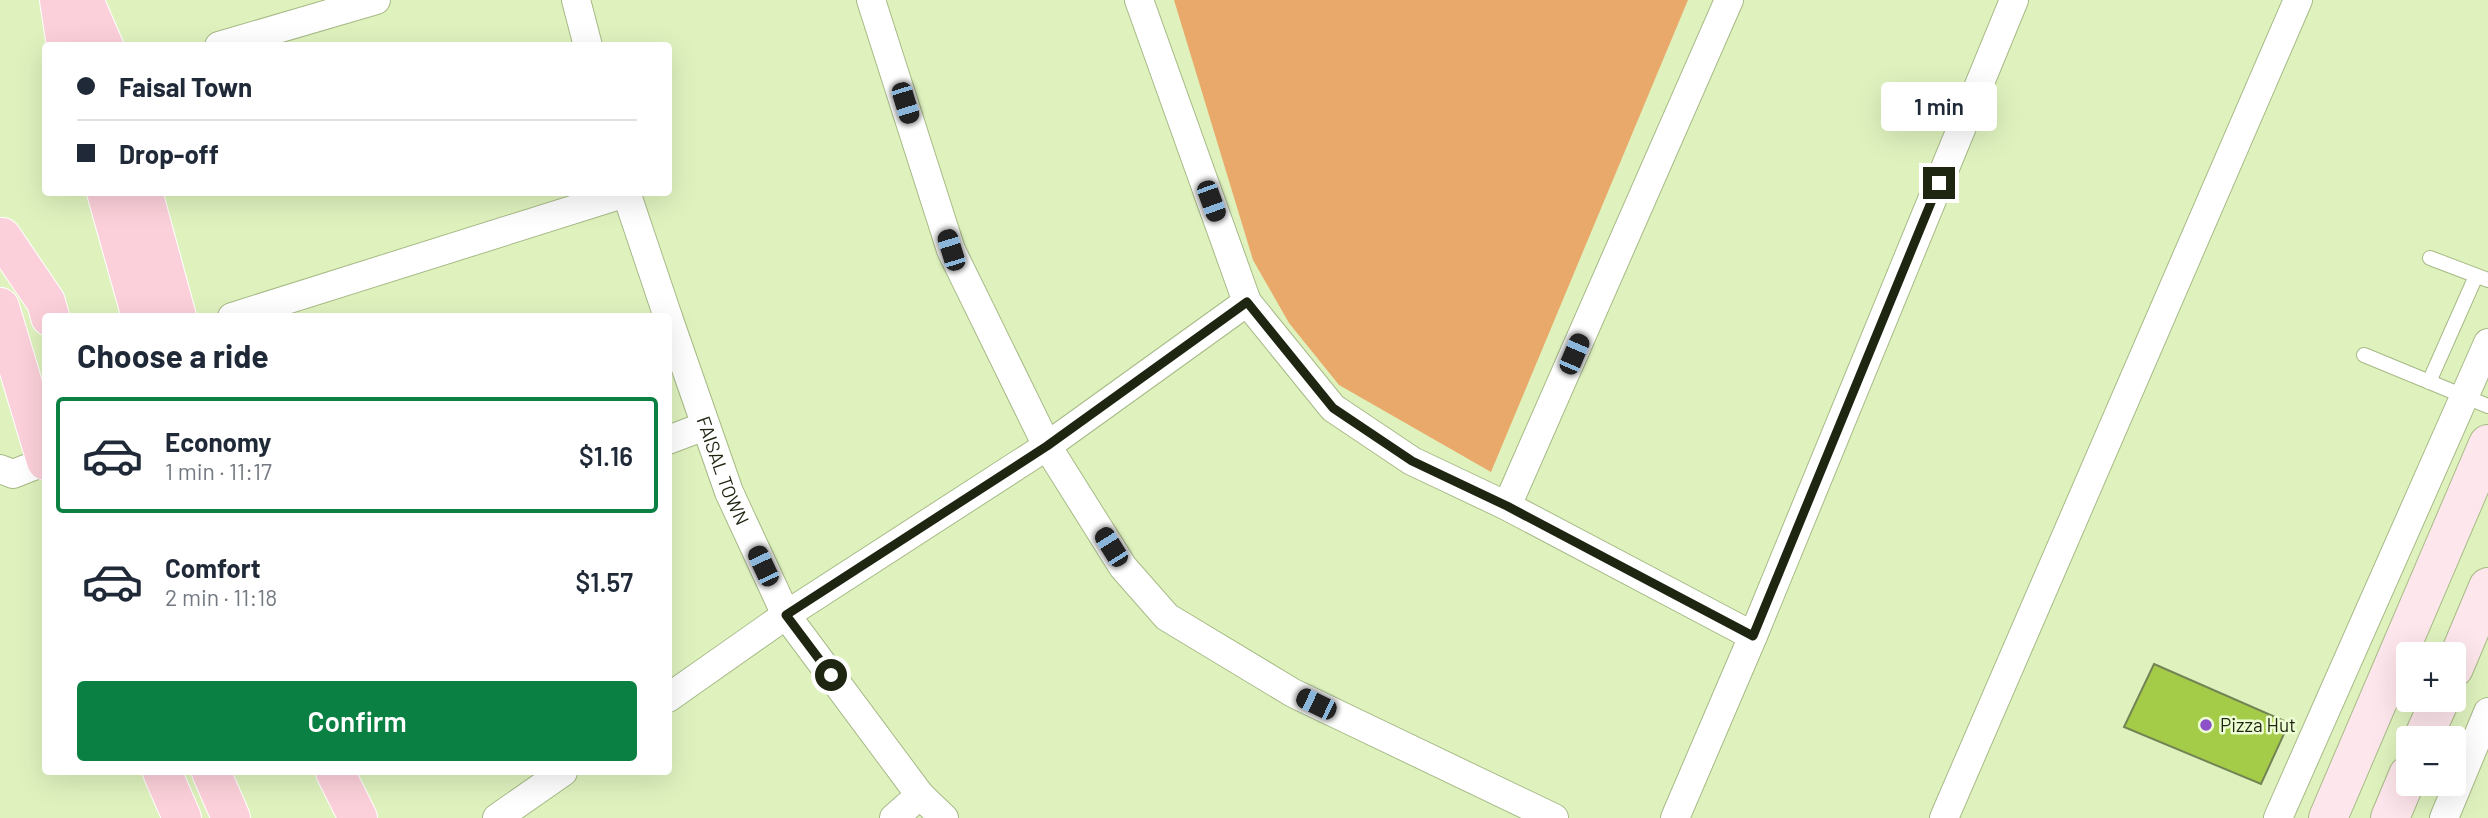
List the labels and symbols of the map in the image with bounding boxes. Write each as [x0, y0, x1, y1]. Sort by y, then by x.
car [889, 80, 922, 126]
callout: 1 min [1881, 82, 1997, 130]
route end [1923, 167, 1955, 199]
car [1194, 178, 1229, 224]
car [935, 227, 968, 273]
car [1557, 331, 1592, 377]
street label: FAISAL TOWN [692, 413, 755, 528]
car [1091, 524, 1132, 570]
car [745, 543, 782, 589]
route start [815, 659, 847, 691]
car [1293, 685, 1340, 723]
place label: Pizza Hut [2220, 713, 2296, 736]
marker: Pizza Hut [2198, 717, 2214, 733]

